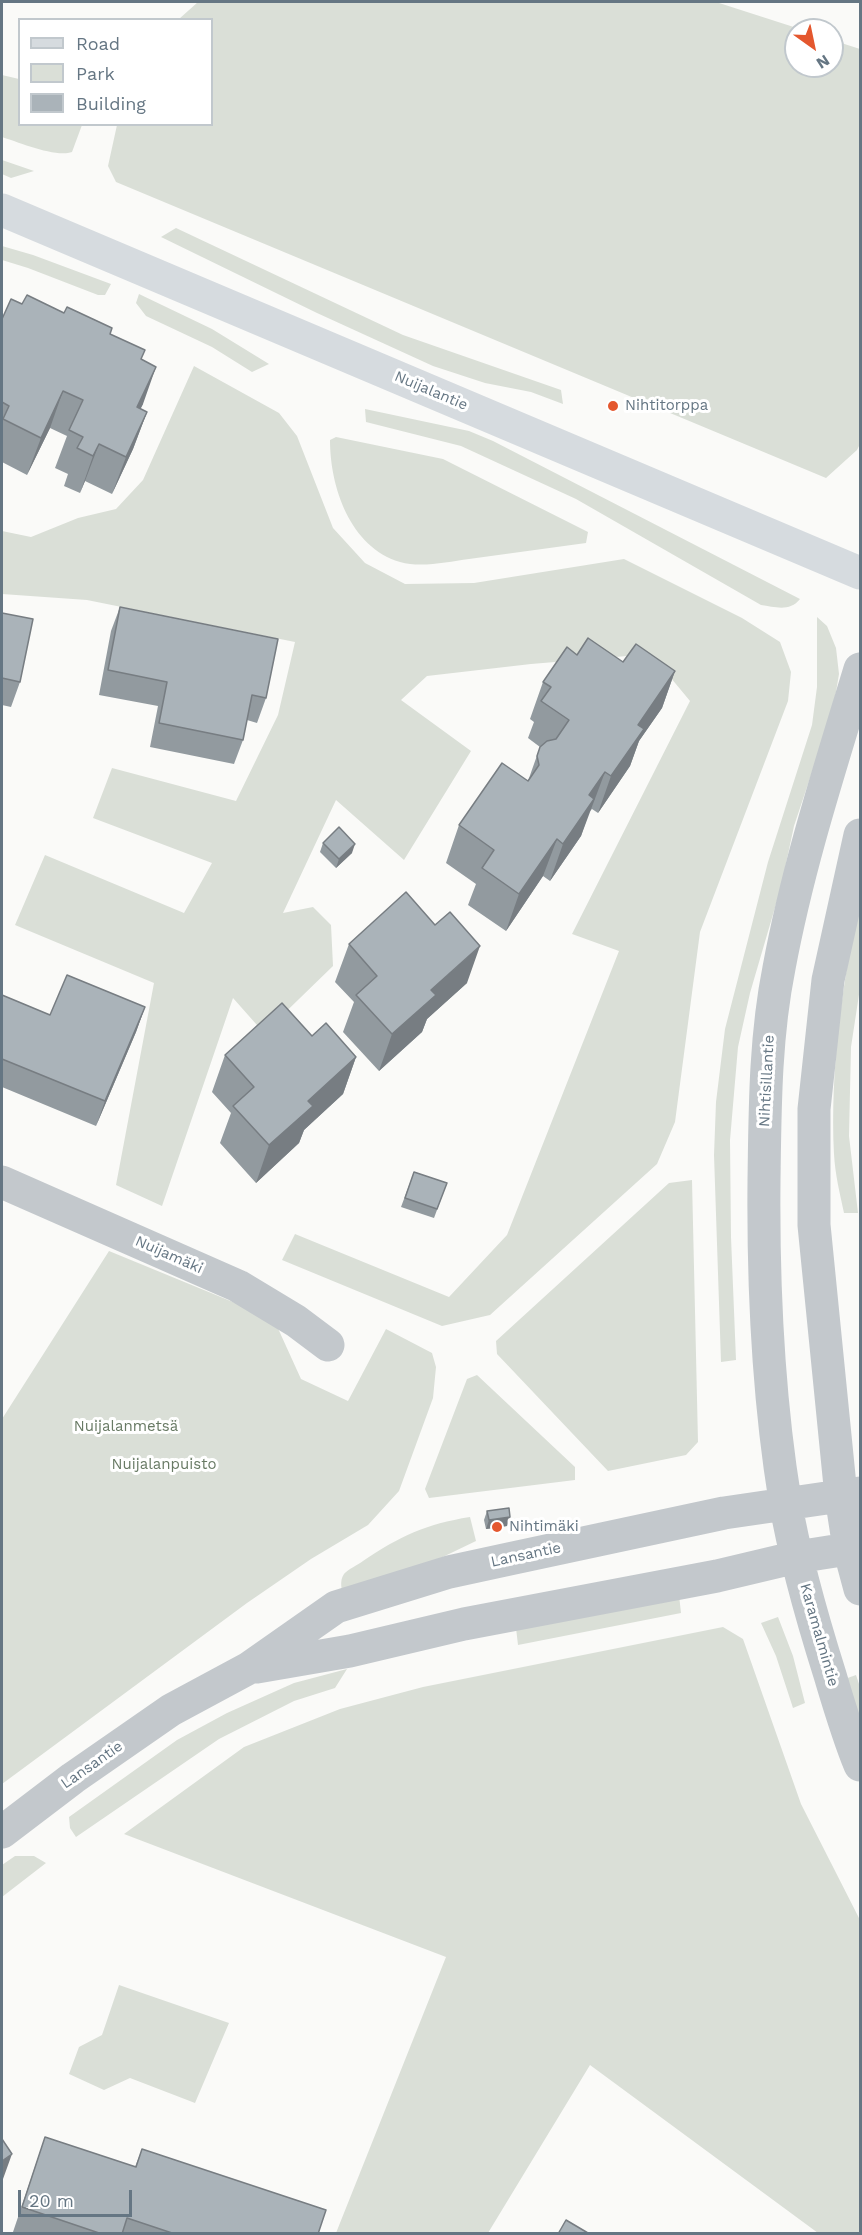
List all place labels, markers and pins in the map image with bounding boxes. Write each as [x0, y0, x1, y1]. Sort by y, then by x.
place label: Nihtitorppa [625, 397, 708, 415]
marker: Nihtitorppa [606, 399, 620, 413]
place label: Nihtimäki [509, 1518, 579, 1536]
marker: Nihtimäki [490, 1520, 504, 1534]

